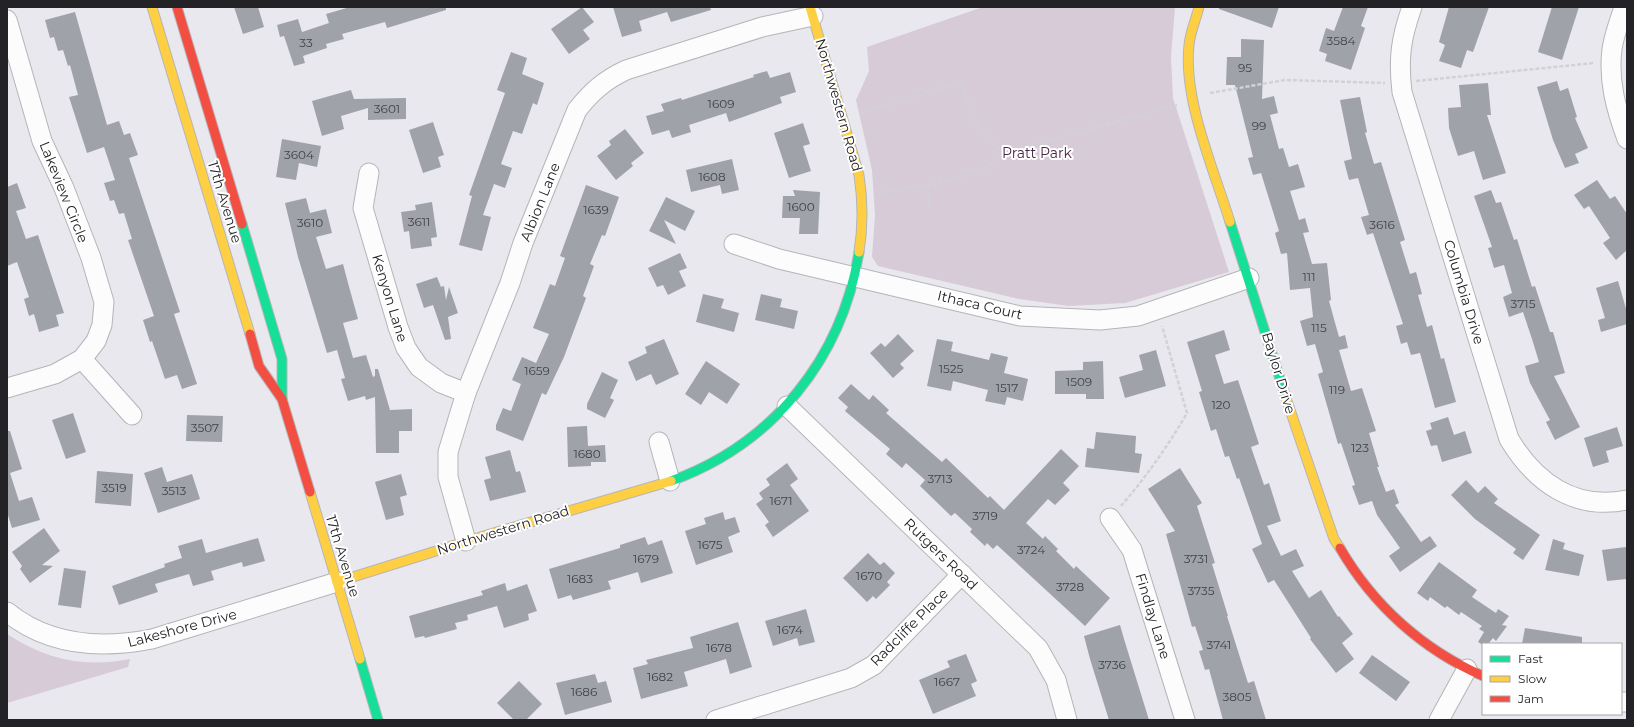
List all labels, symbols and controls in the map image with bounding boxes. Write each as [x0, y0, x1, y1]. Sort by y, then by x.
house number: 3584 [1326, 33, 1356, 48]
house number: 33 [299, 35, 313, 50]
street label: Northwestern Road [811, 36, 867, 174]
house number: 95 [1238, 60, 1252, 75]
house number: 1609 [708, 96, 734, 111]
house number: 3601 [374, 101, 400, 116]
house number: 99 [1252, 118, 1266, 133]
street label: Lakeview Circle [35, 139, 93, 245]
park label: Pratt Park [1002, 144, 1073, 162]
house number: 3604 [284, 147, 314, 162]
street label: 17th Avenue [204, 159, 246, 245]
street label: Albion Lane [516, 160, 564, 244]
house number: 1608 [698, 169, 726, 184]
house number: 1600 [787, 199, 815, 214]
house number: 1639 [583, 202, 609, 217]
house number: 3611 [408, 214, 430, 229]
house number: 3610 [297, 215, 323, 230]
house number: 3616 [1369, 217, 1395, 232]
street label: Columbia Drive [1440, 238, 1488, 346]
street label: Kenyon Lane [368, 252, 412, 344]
house number: 111 [1303, 269, 1316, 284]
street label: Ithaca Court [936, 286, 1025, 324]
house number: 3715 [1511, 296, 1536, 311]
house number: 115 [1311, 320, 1327, 335]
street label: Baylor Drive [1258, 330, 1300, 416]
house number: 1525 [939, 361, 964, 376]
house number: 1659 [524, 363, 550, 378]
house number: 1509 [1066, 374, 1092, 389]
house number: 1517 [996, 380, 1018, 395]
house number: 119 [1329, 382, 1345, 397]
house number: 120 [1211, 397, 1231, 412]
house number: 3507 [191, 420, 219, 435]
house number: 123 [1351, 440, 1369, 455]
house number: 1680 [573, 446, 601, 461]
house number: 3713 [928, 471, 953, 486]
house number: 3519 [101, 480, 127, 495]
house number: 3513 [162, 483, 186, 498]
house number: 1671 [769, 493, 793, 508]
street label: Northwestern Road [435, 501, 571, 559]
house number: 3719 [972, 508, 998, 523]
street label: 17th Avenue [322, 513, 364, 599]
street label: Rutgers Road [900, 514, 982, 594]
house number: 1675 [697, 537, 723, 552]
house number: 3724 [1017, 542, 1045, 557]
house number: 1679 [633, 551, 659, 566]
house number: 3731 [1184, 551, 1208, 566]
house number: 1670 [856, 568, 882, 583]
house number: 1683 [567, 571, 593, 586]
street label: Findlay Lane [1131, 571, 1175, 661]
house number: 3728 [1056, 579, 1084, 594]
house number: 3735 [1187, 583, 1215, 598]
street label: Radcliffe Place [866, 584, 952, 670]
street label: Lakeshore Drive [125, 605, 239, 651]
house number: 1674 [777, 622, 803, 637]
house number: 3741 [1207, 637, 1231, 652]
house number: 1678 [706, 640, 732, 655]
legend [1482, 643, 1622, 715]
text: Fast [1518, 651, 1543, 666]
house number: 3736 [1098, 657, 1126, 672]
house number: 1682 [647, 669, 673, 684]
text: Slow [1518, 671, 1547, 686]
house number: 1667 [934, 674, 960, 689]
house number: 1686 [571, 684, 597, 699]
house number: 3805 [1222, 689, 1252, 704]
text: Jam [1517, 691, 1544, 706]

